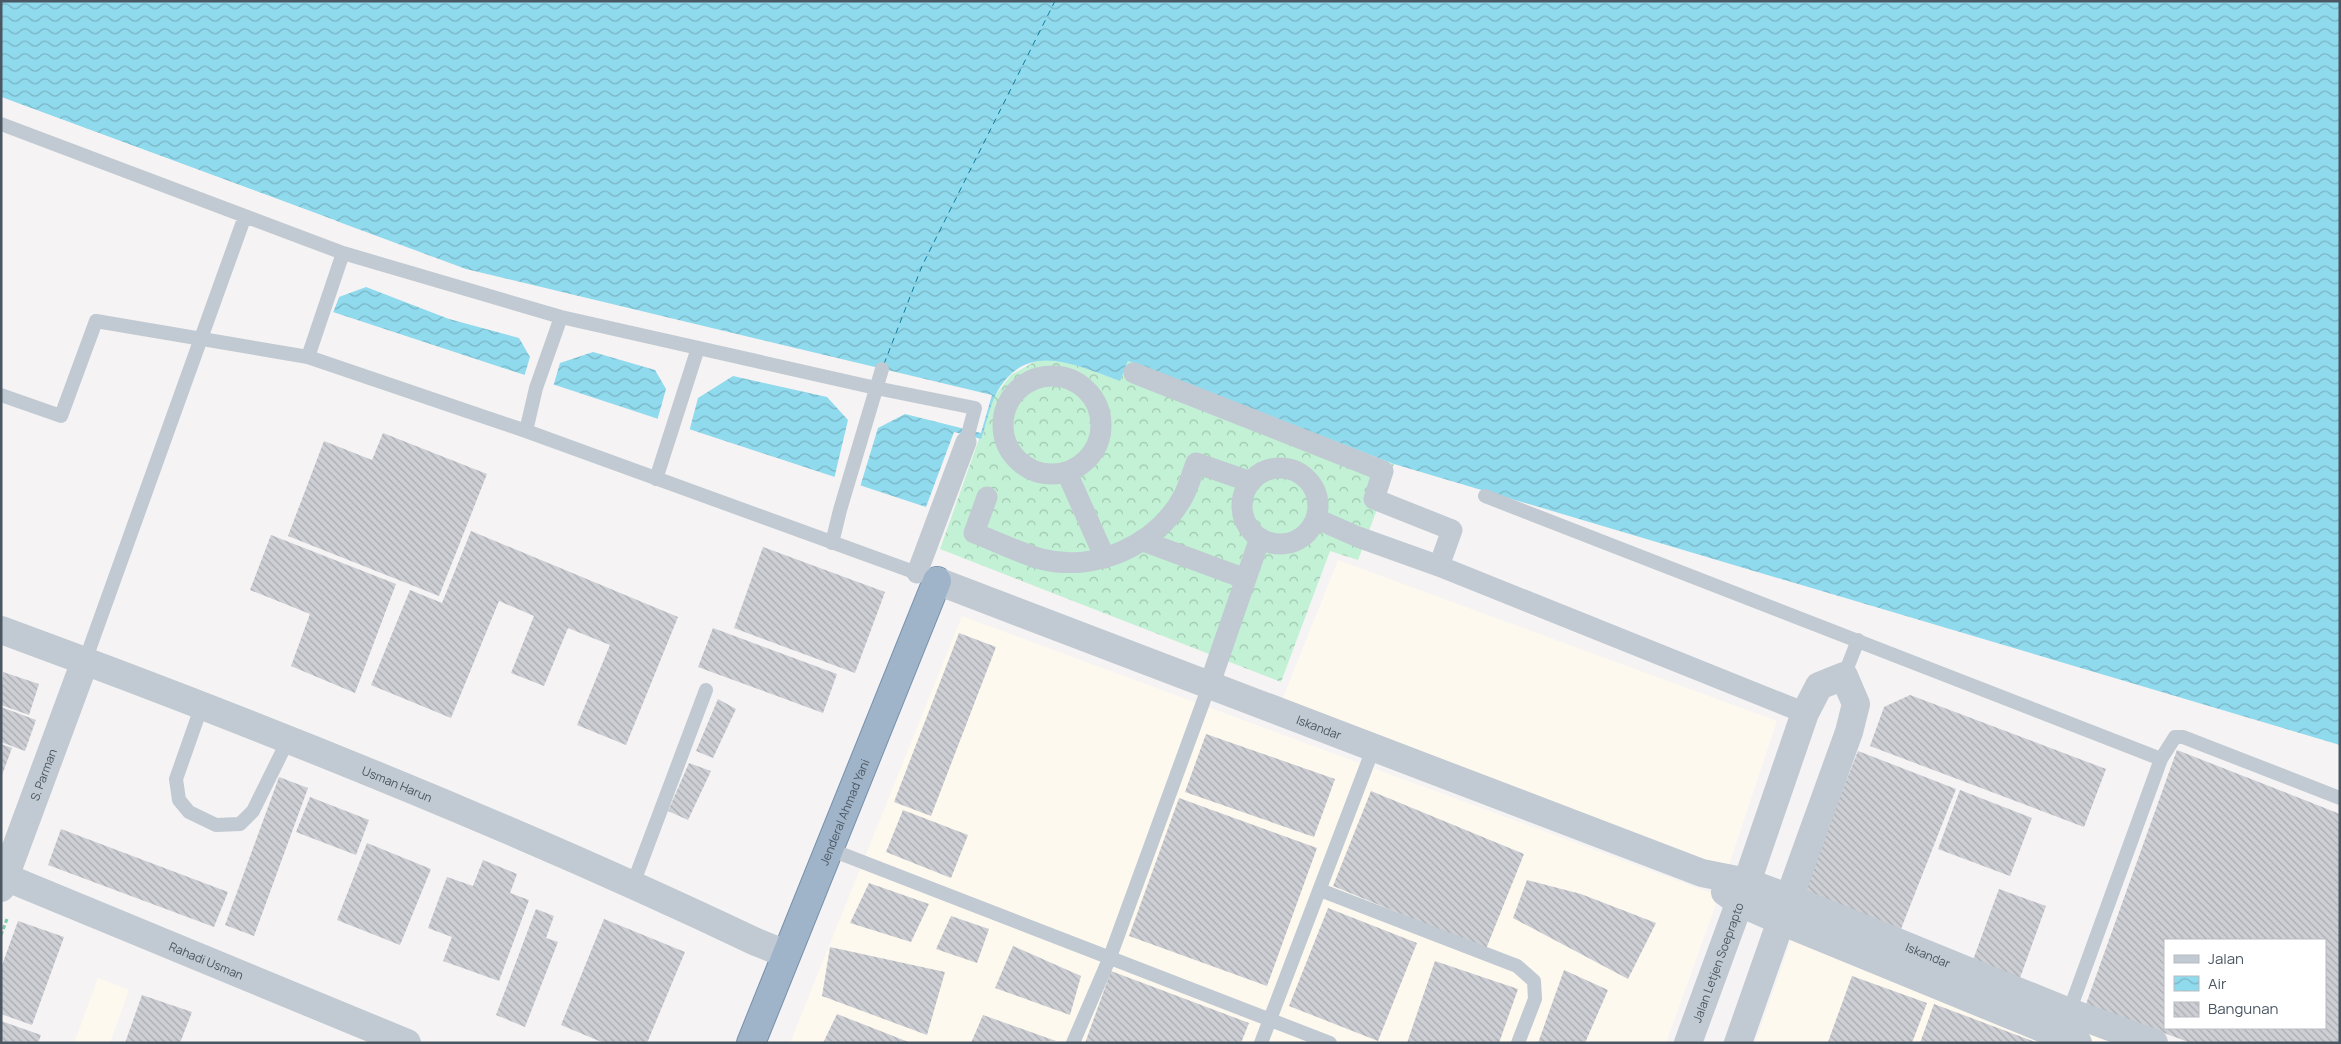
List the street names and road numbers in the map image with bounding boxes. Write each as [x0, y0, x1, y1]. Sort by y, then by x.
street label: Iskandar [1294, 711, 1345, 743]
street label: S. Parman [26, 746, 60, 803]
street label: Jenderal Ahmad Yani [815, 756, 873, 868]
street label: Usman Harun [360, 762, 435, 806]
street label: Jalan Letjen Soeprapto [1688, 900, 1747, 1025]
street label: Rahadi Usman [167, 937, 246, 983]
street label: Iskandar [1903, 938, 1954, 972]

